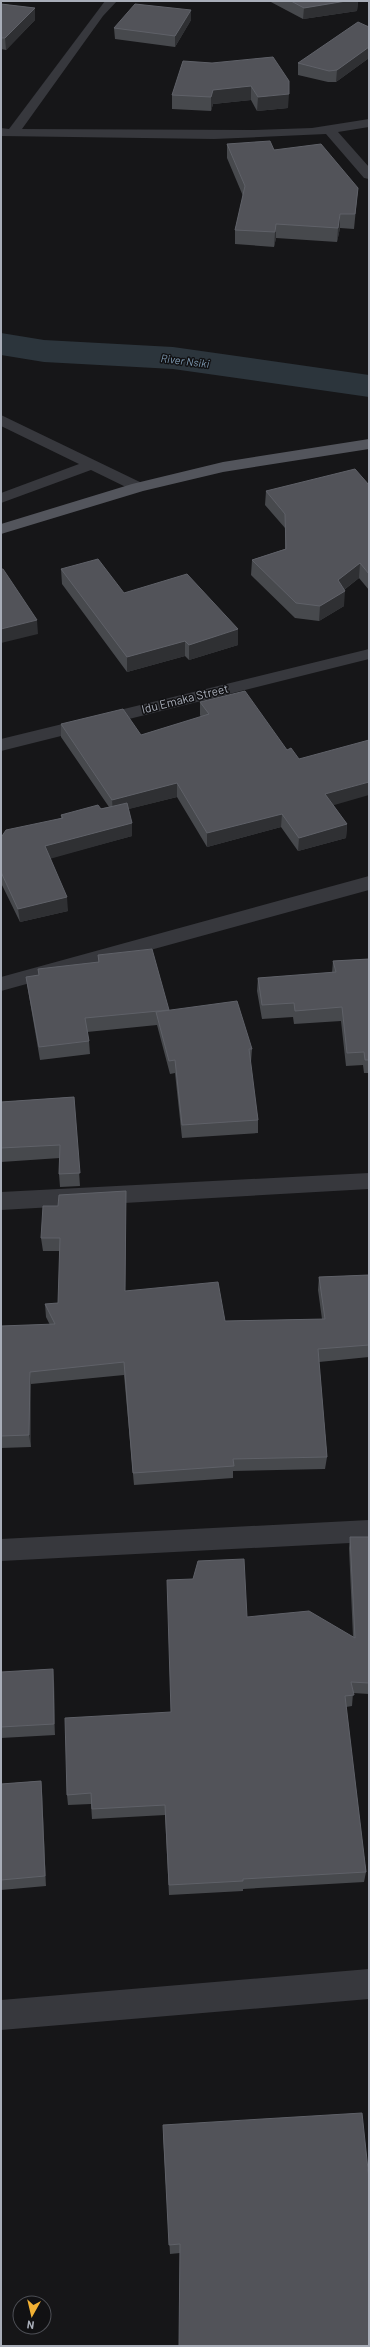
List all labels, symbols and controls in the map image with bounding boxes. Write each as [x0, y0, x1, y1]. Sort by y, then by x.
water label: River Nsiki [160, 351, 210, 370]
street label: Idu Emaka Street [140, 680, 230, 716]
north arrow [12, 2295, 52, 2335]
text: N [26, 2318, 35, 2332]

